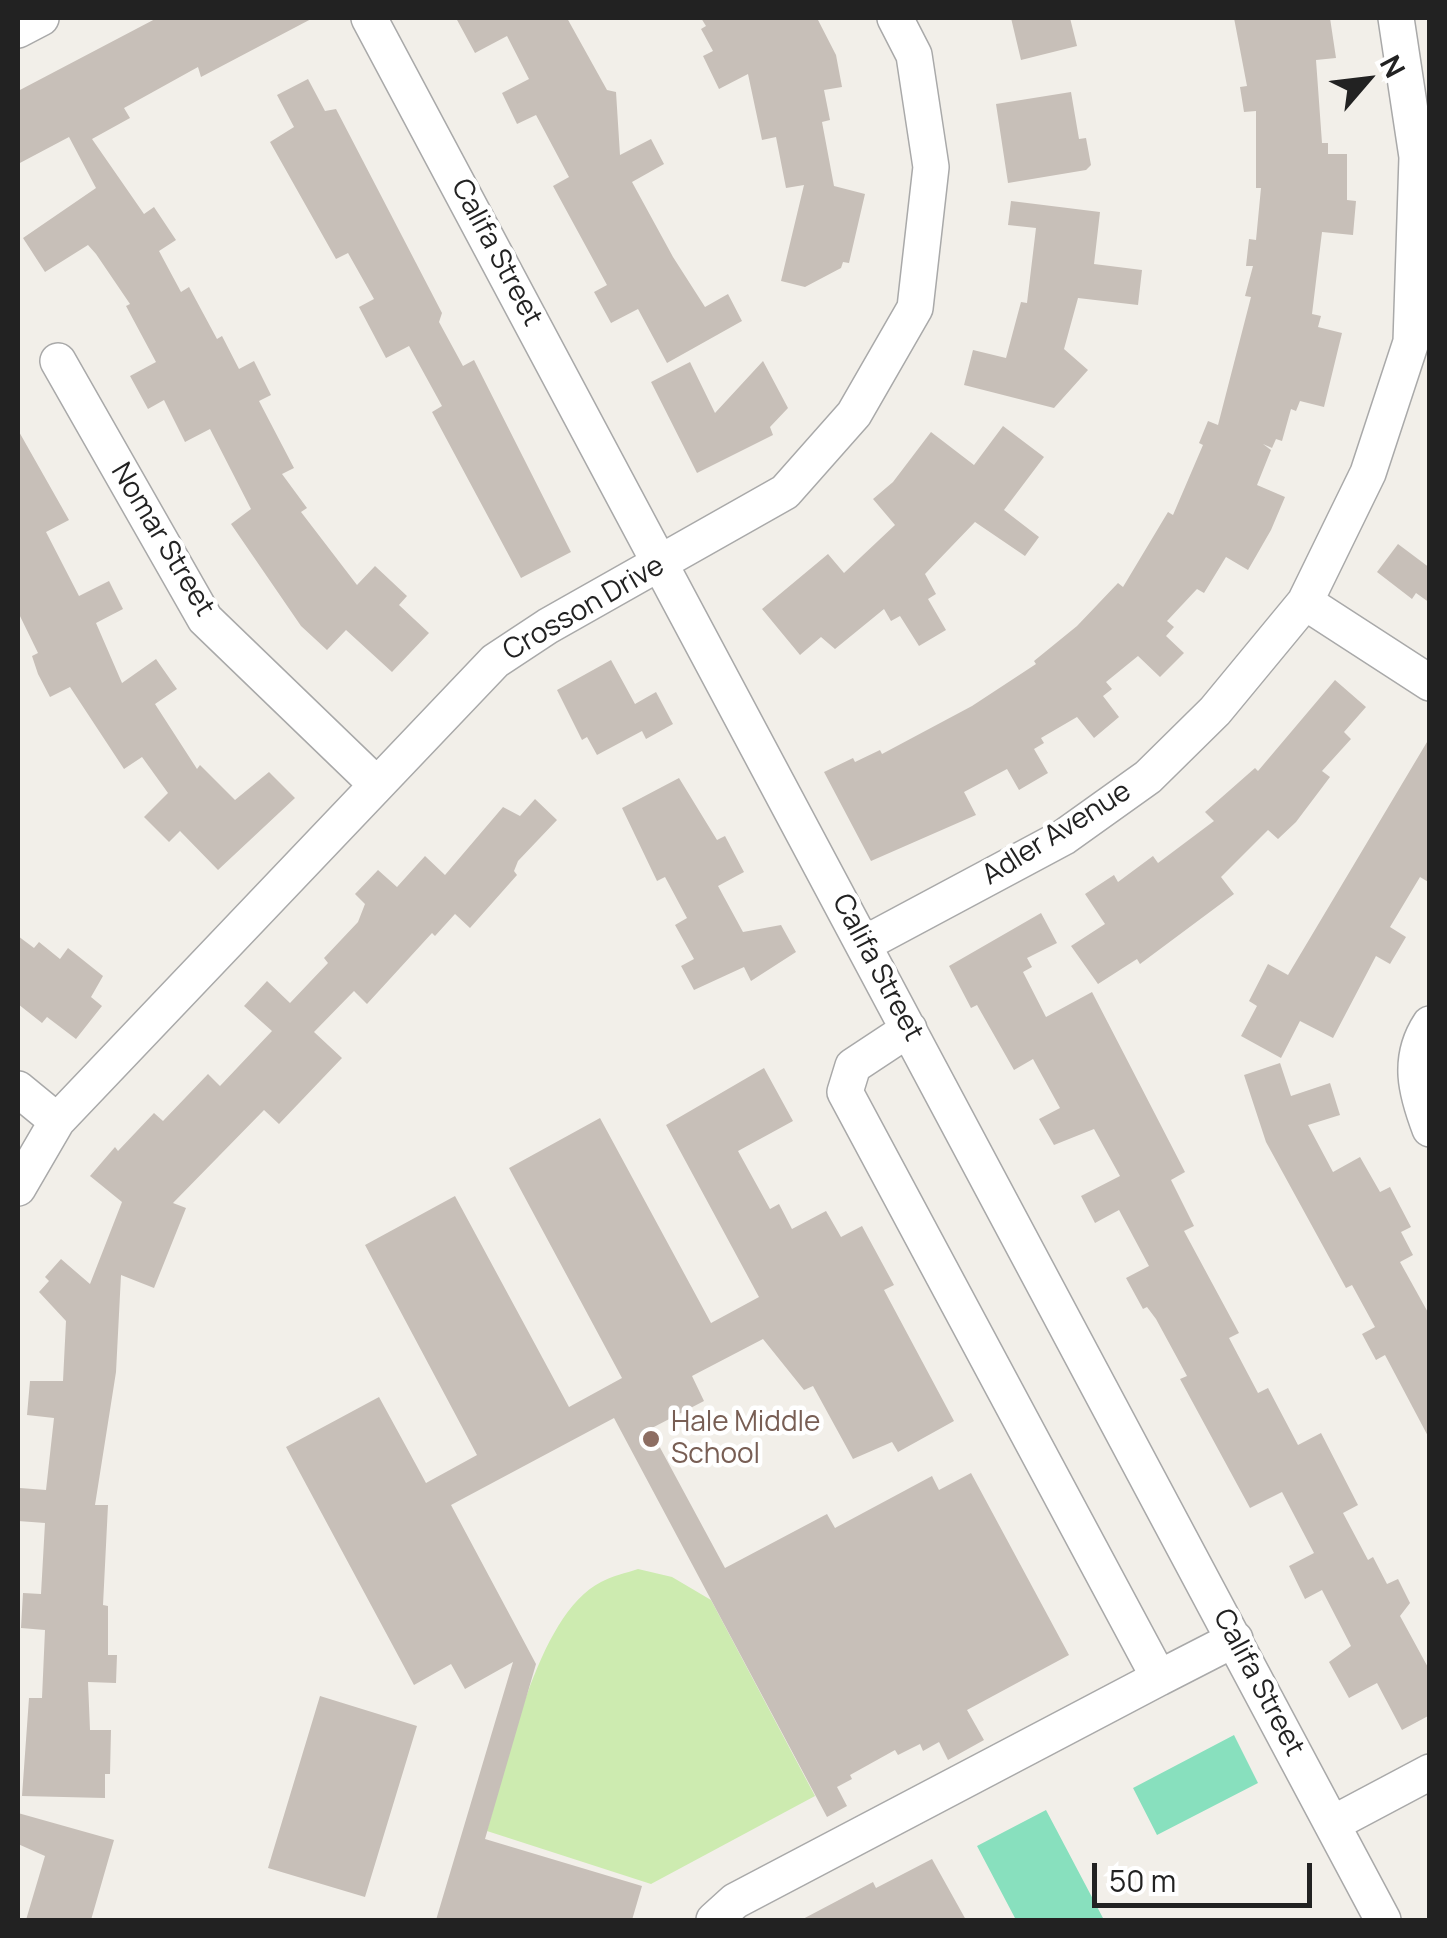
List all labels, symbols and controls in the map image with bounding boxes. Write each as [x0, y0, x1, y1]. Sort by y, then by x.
north arrow [1317, 30, 1417, 130]
text: N [1372, 48, 1415, 84]
street label: Califa Street [443, 174, 549, 332]
street label: Nomar Street [103, 457, 221, 623]
street label: Crosson Drive [498, 549, 670, 669]
street label: Adler Avenue [977, 775, 1137, 893]
street label: Califa Street [824, 889, 930, 1047]
place label: Hale Middle School [671, 1406, 820, 1472]
marker: Hale Middle School [640, 1428, 662, 1450]
street label: Califa Street [1205, 1604, 1311, 1762]
scale bar [1097, 1843, 1317, 1905]
text: 50 m [1109, 1860, 1176, 1901]

